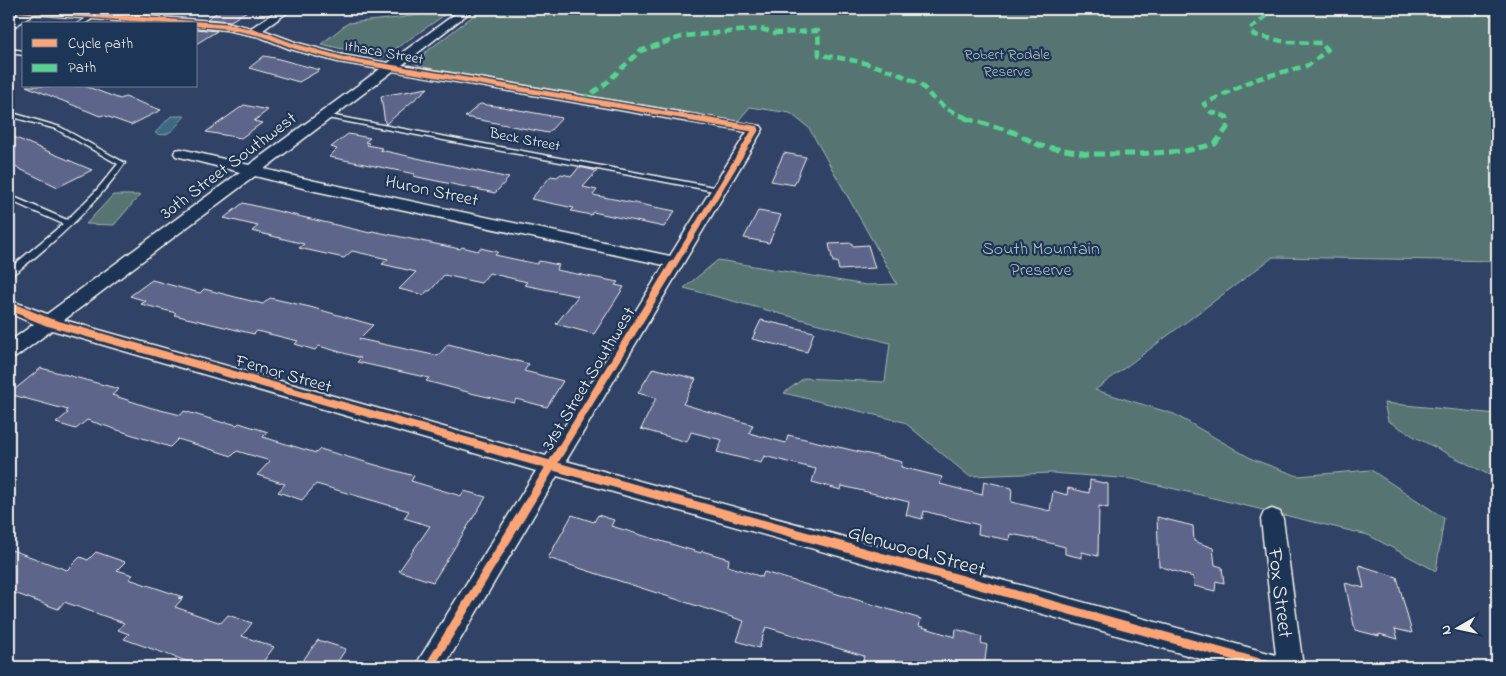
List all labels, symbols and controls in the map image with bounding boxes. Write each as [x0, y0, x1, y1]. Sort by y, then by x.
legend [22, 22, 198, 88]
text: Cycle path [68, 33, 133, 56]
street label: Ithaca Street [342, 35, 425, 71]
park label: Robert Rodale Reserve [964, 44, 1050, 83]
text: Path [68, 57, 96, 79]
street label: 30th Street Southwest [155, 107, 303, 227]
street label: Beck Street [487, 122, 562, 158]
street label: Huron Street [383, 169, 480, 214]
park label: South Mountain Preserve [982, 237, 1100, 284]
street label: 31st Street Southwest [536, 302, 643, 456]
street label: Fernor Street [231, 349, 335, 401]
street label: Glenwood Street [844, 518, 989, 586]
street label: Fox Street [1259, 546, 1299, 640]
north arrow [1434, 604, 1484, 654]
text: N [1436, 623, 1458, 636]

